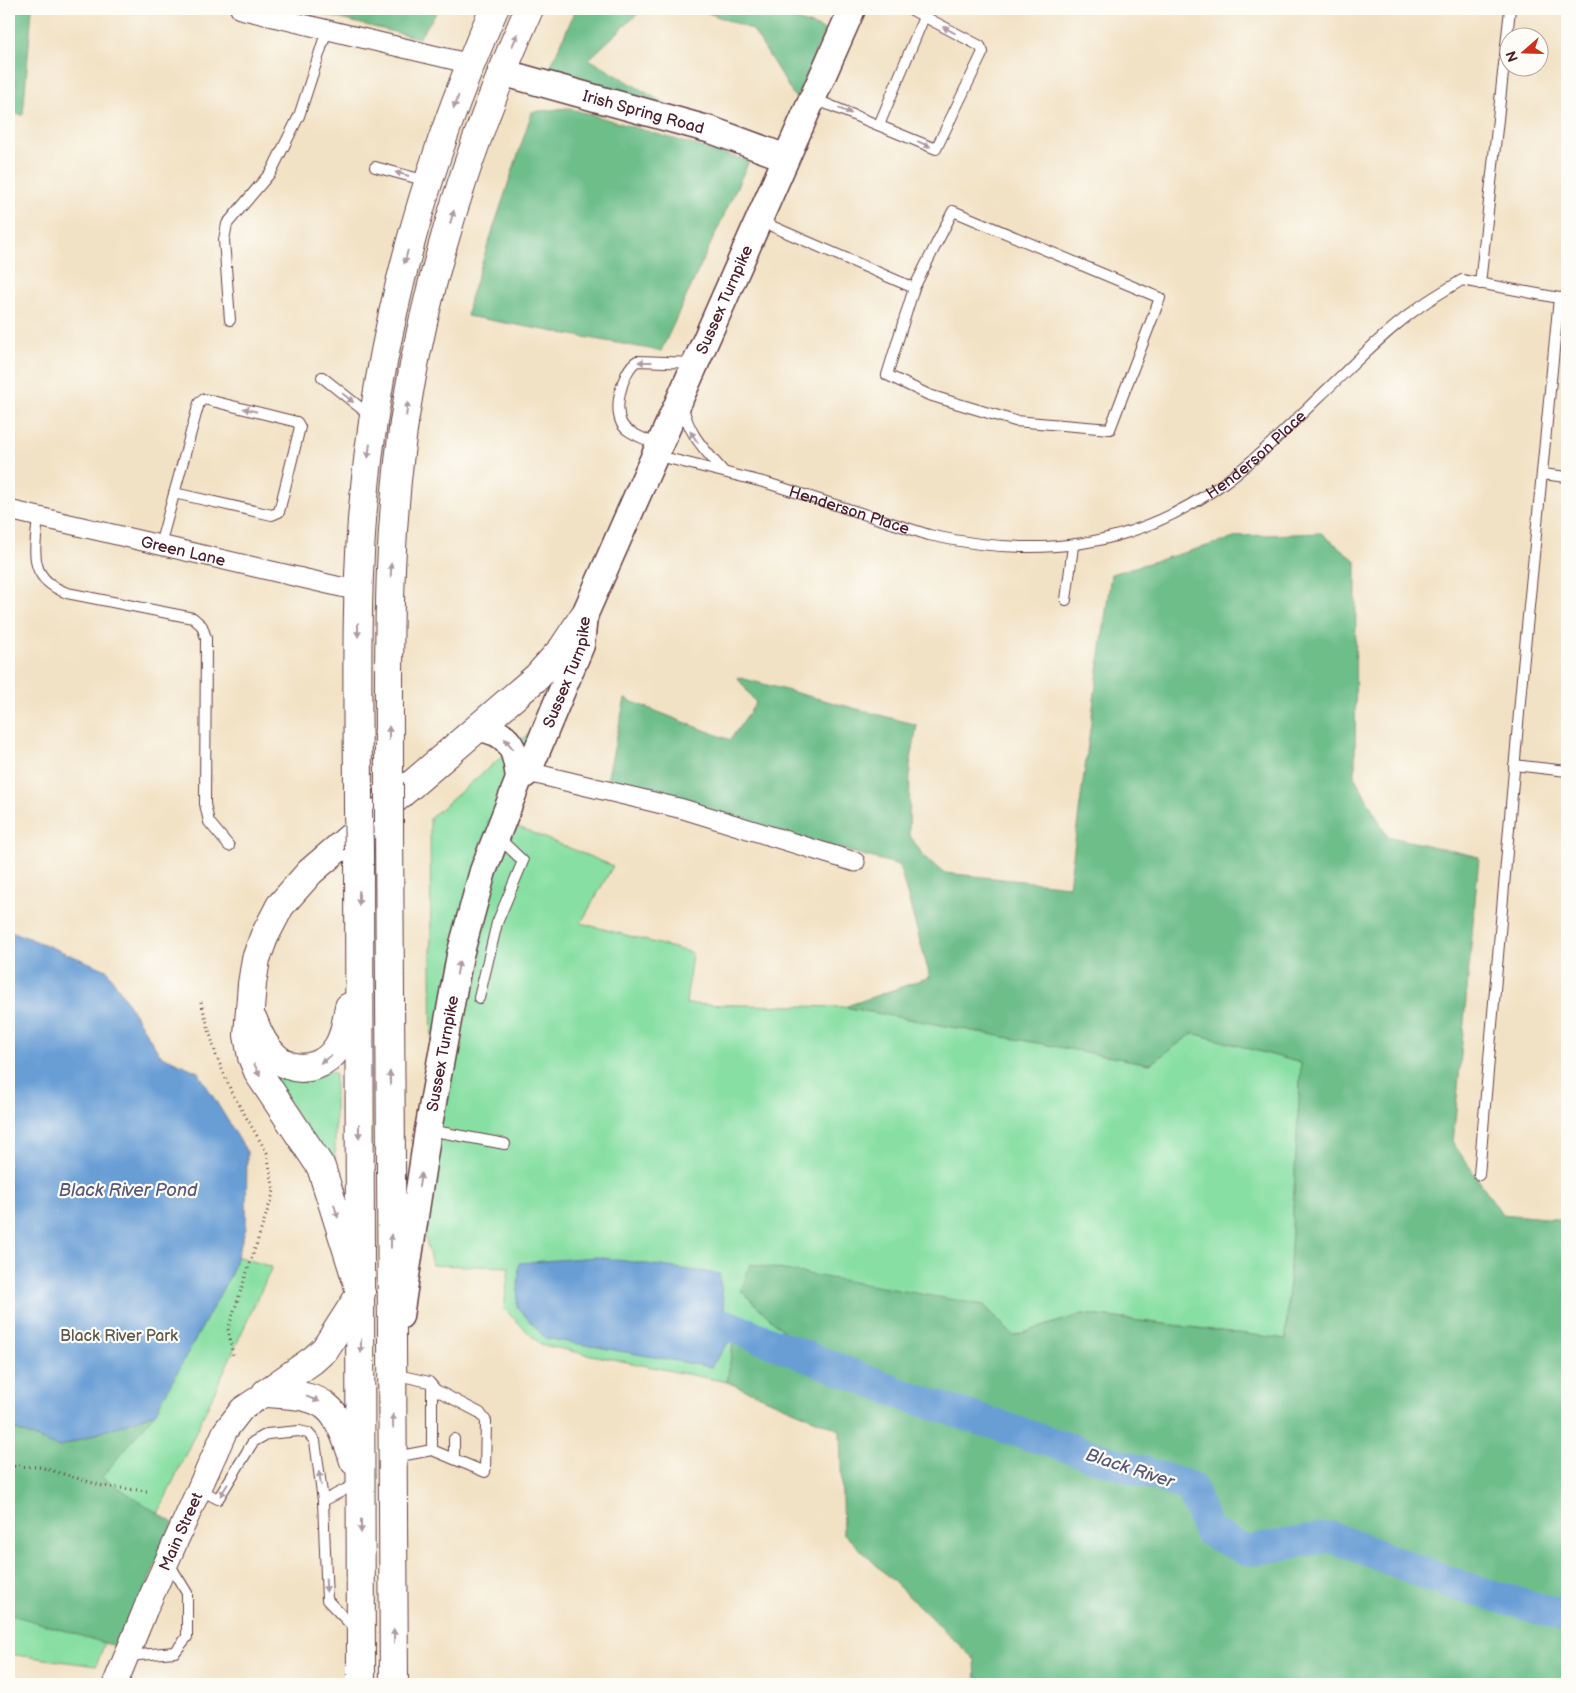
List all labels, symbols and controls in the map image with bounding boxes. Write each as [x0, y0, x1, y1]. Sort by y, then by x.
one-way arrow [942, 26, 956, 34]
north arrow [1498, 28, 1548, 78]
one-way arrow [511, 33, 519, 47]
text: N [1502, 48, 1522, 64]
street label: Irish Spring Road [580, 87, 706, 139]
one-way arrow [452, 95, 459, 110]
one-way arrow [838, 108, 852, 116]
one-way arrow [917, 141, 931, 149]
one-way arrow [394, 170, 409, 178]
one-way arrow [448, 209, 456, 224]
street label: Sussex Turnpike [693, 242, 758, 358]
one-way arrow [401, 250, 409, 265]
one-way arrow [637, 358, 653, 366]
one-way arrow [341, 392, 354, 403]
one-way arrow [403, 400, 411, 416]
one-way arrow [243, 406, 258, 414]
street label: Henderson Place [1203, 407, 1311, 504]
one-way arrow [689, 430, 699, 444]
one-way arrow [365, 443, 373, 459]
street label: Henderson Place [786, 483, 912, 539]
street label: Green Lane [139, 533, 228, 571]
one-way arrow [387, 562, 395, 578]
street label: Sussex Turnpike [540, 615, 595, 731]
one-way arrow [354, 623, 362, 639]
one-way arrow [385, 725, 393, 741]
one-way arrow [504, 738, 515, 751]
one-way arrow [355, 891, 363, 907]
one-way arrow [454, 960, 462, 976]
street label: Sussex Turnpike [424, 994, 463, 1113]
one-way arrow [319, 1054, 333, 1064]
one-way arrow [254, 1063, 262, 1077]
one-way arrow [386, 1070, 394, 1086]
one-way arrow [355, 1123, 363, 1139]
one-way arrow [416, 1171, 424, 1187]
water label: Black River Pond [59, 1180, 198, 1201]
one-way arrow [332, 1204, 340, 1219]
one-way arrow [387, 1232, 395, 1248]
park label: Black River Park [60, 1327, 178, 1346]
one-way arrow [357, 1338, 365, 1354]
one-way arrow [306, 1396, 321, 1404]
one-way arrow [389, 1412, 397, 1428]
water label: Black River [1083, 1444, 1178, 1493]
one-way arrow [315, 1470, 323, 1486]
one-way arrow [219, 1484, 228, 1497]
street label: Main Street [156, 1490, 207, 1574]
one-way arrow [357, 1518, 365, 1534]
one-way arrow [323, 1577, 331, 1593]
one-way arrow [390, 1627, 398, 1643]

